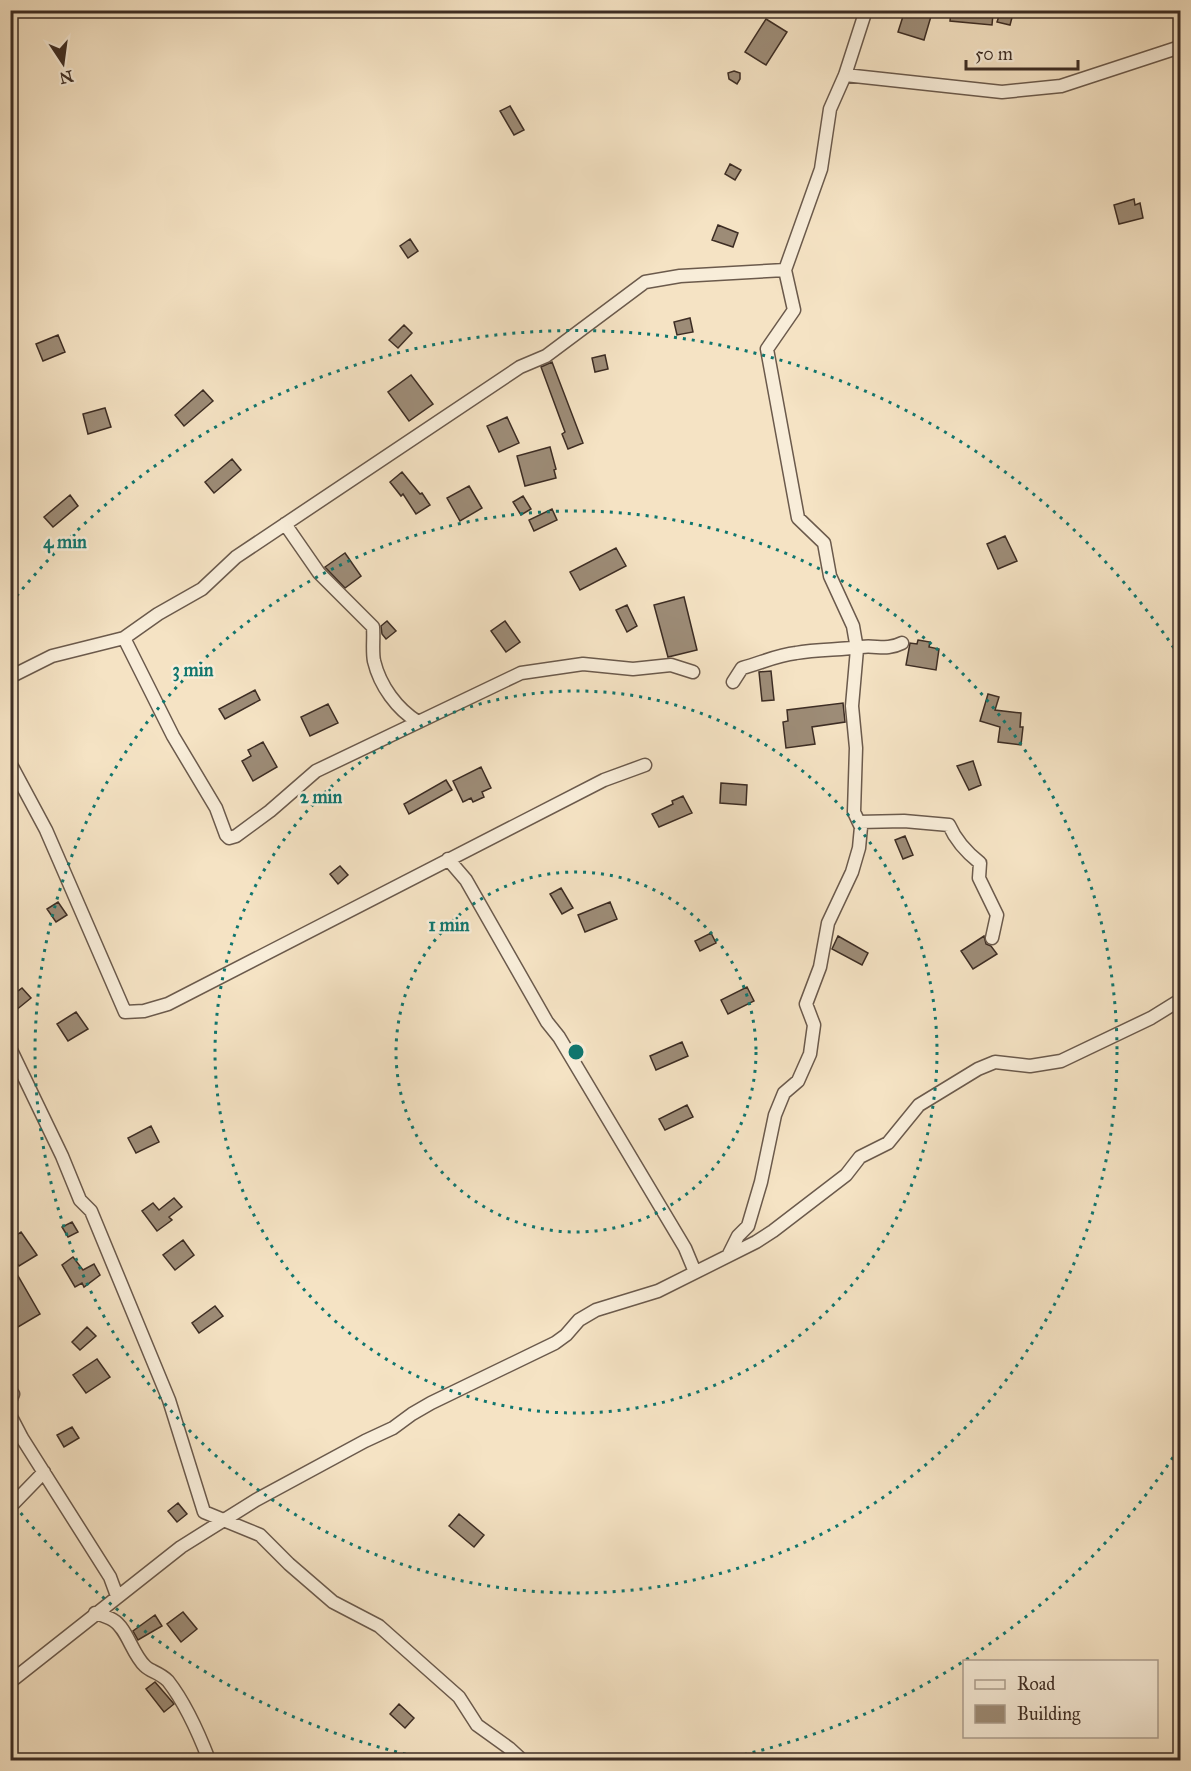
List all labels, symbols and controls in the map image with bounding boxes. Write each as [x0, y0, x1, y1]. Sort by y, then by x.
north arrow [33, 33, 93, 93]
scale bar [966, 33, 1078, 71]
text: 50 m [975, 43, 1013, 65]
text: N [57, 66, 75, 88]
text: 4 min [43, 531, 87, 554]
text: 3 min [173, 659, 214, 682]
text: 2 min [300, 786, 343, 808]
text: 1 min [429, 914, 470, 936]
centre of rings [566, 1042, 586, 1062]
legend [963, 1660, 1158, 1738]
text: Road [1017, 1673, 1055, 1695]
text: Building [1017, 1703, 1081, 1726]

